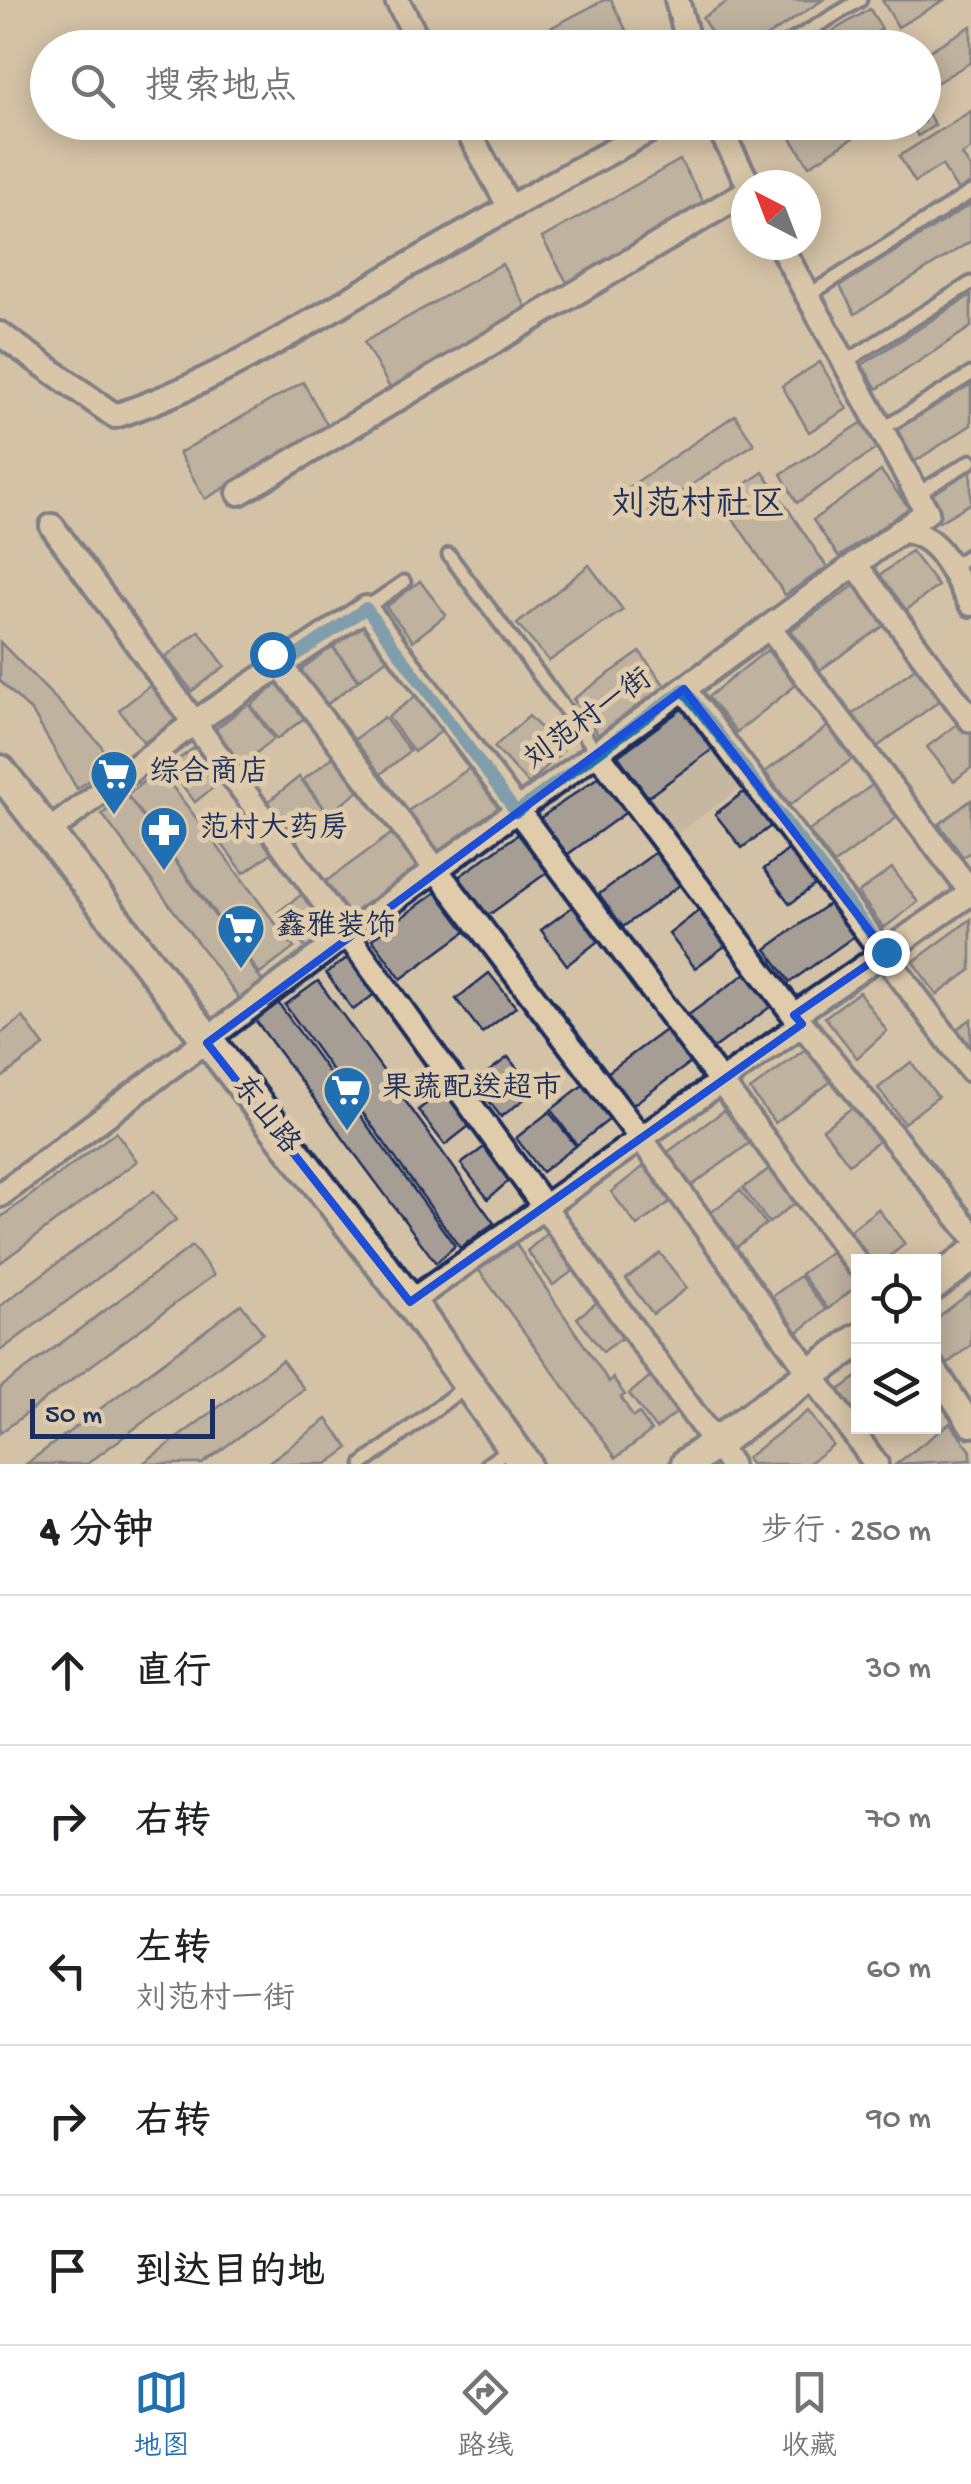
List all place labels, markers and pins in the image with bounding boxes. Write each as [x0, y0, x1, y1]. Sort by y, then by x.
supermarket icon: 综合商店 [88, 748, 140, 816]
place label: 综合商店 [149, 755, 269, 792]
pharmacy icon: 范村大药房 [138, 804, 190, 872]
place label: 范村大药房 [199, 811, 349, 848]
supermarket icon: 鑫雅装饰 [215, 902, 267, 970]
place label: 鑫雅装饰 [276, 909, 396, 946]
supermarket icon: 果蔬配送超市 [321, 1064, 373, 1132]
place label: 果蔬配送超市 [382, 1071, 562, 1108]

